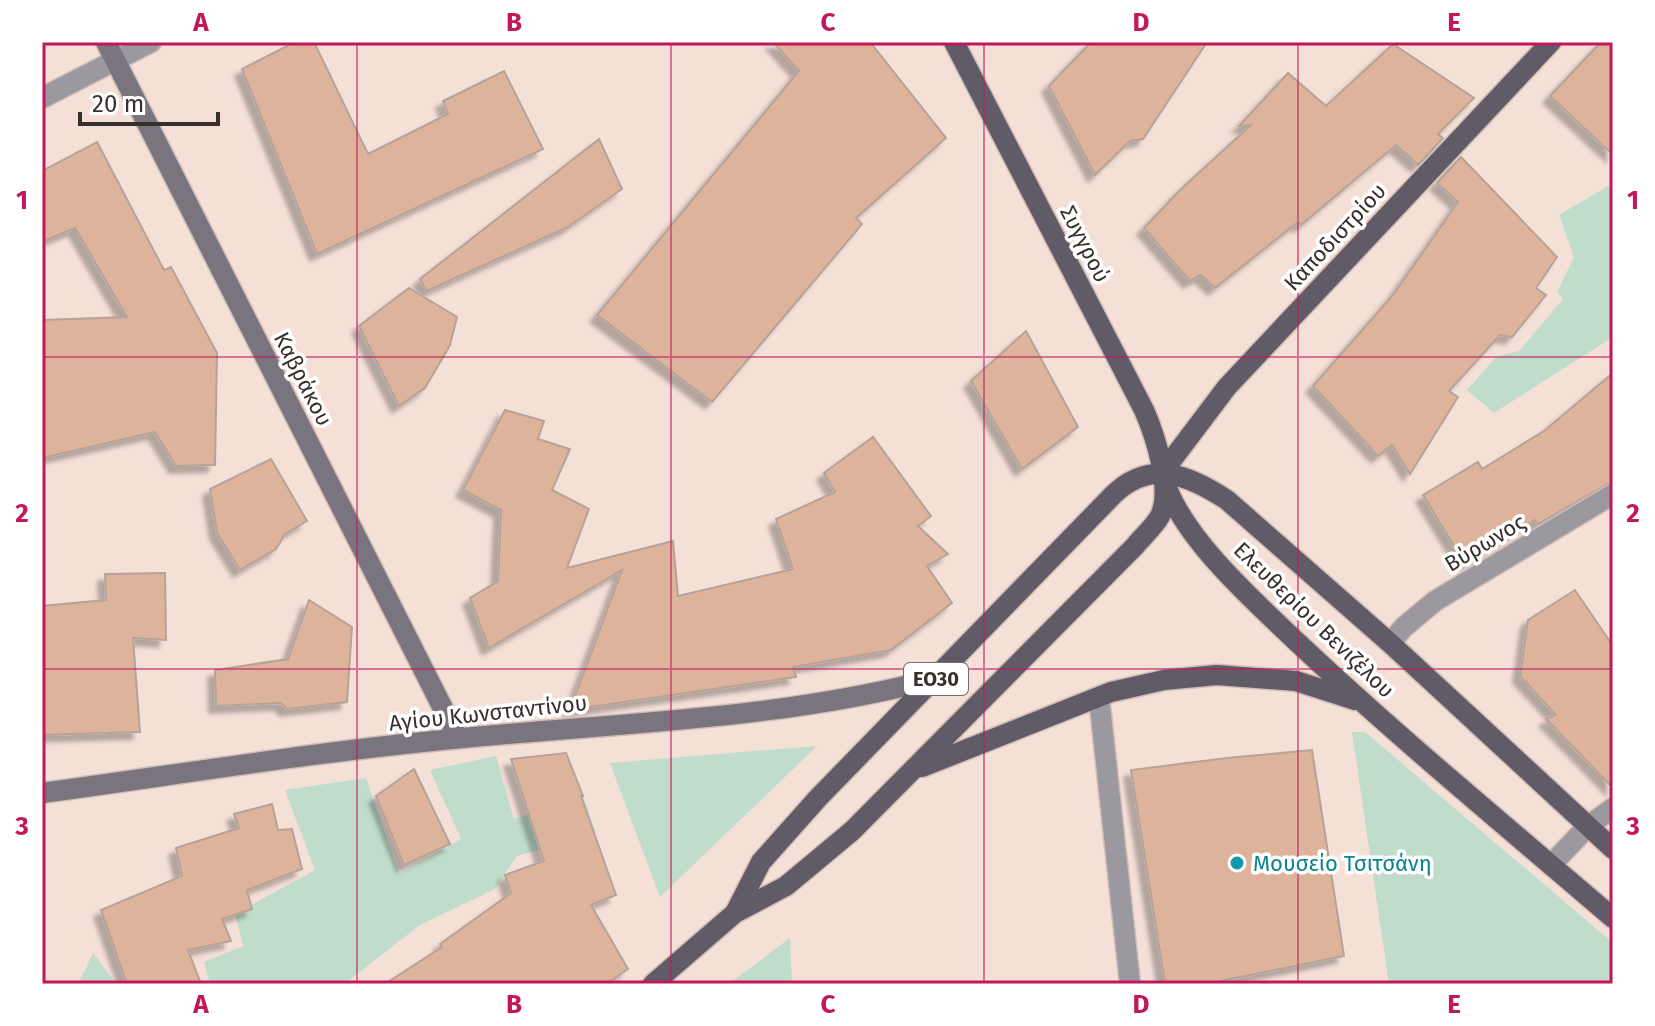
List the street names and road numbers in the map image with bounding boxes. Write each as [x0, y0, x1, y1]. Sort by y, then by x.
street label: Καποδιστρίου [1278, 178, 1392, 296]
street label: Συγγρού [1054, 201, 1116, 287]
street label: Καβράκου [268, 328, 338, 430]
street label: Βύρωνος [1440, 508, 1530, 578]
street label: Ελευθερίου Βενιζέλου [1228, 536, 1400, 704]
road number: ΕΟ30 [904, 663, 968, 695]
street label: Αγίου Κωνσταντίνου [388, 689, 588, 737]

